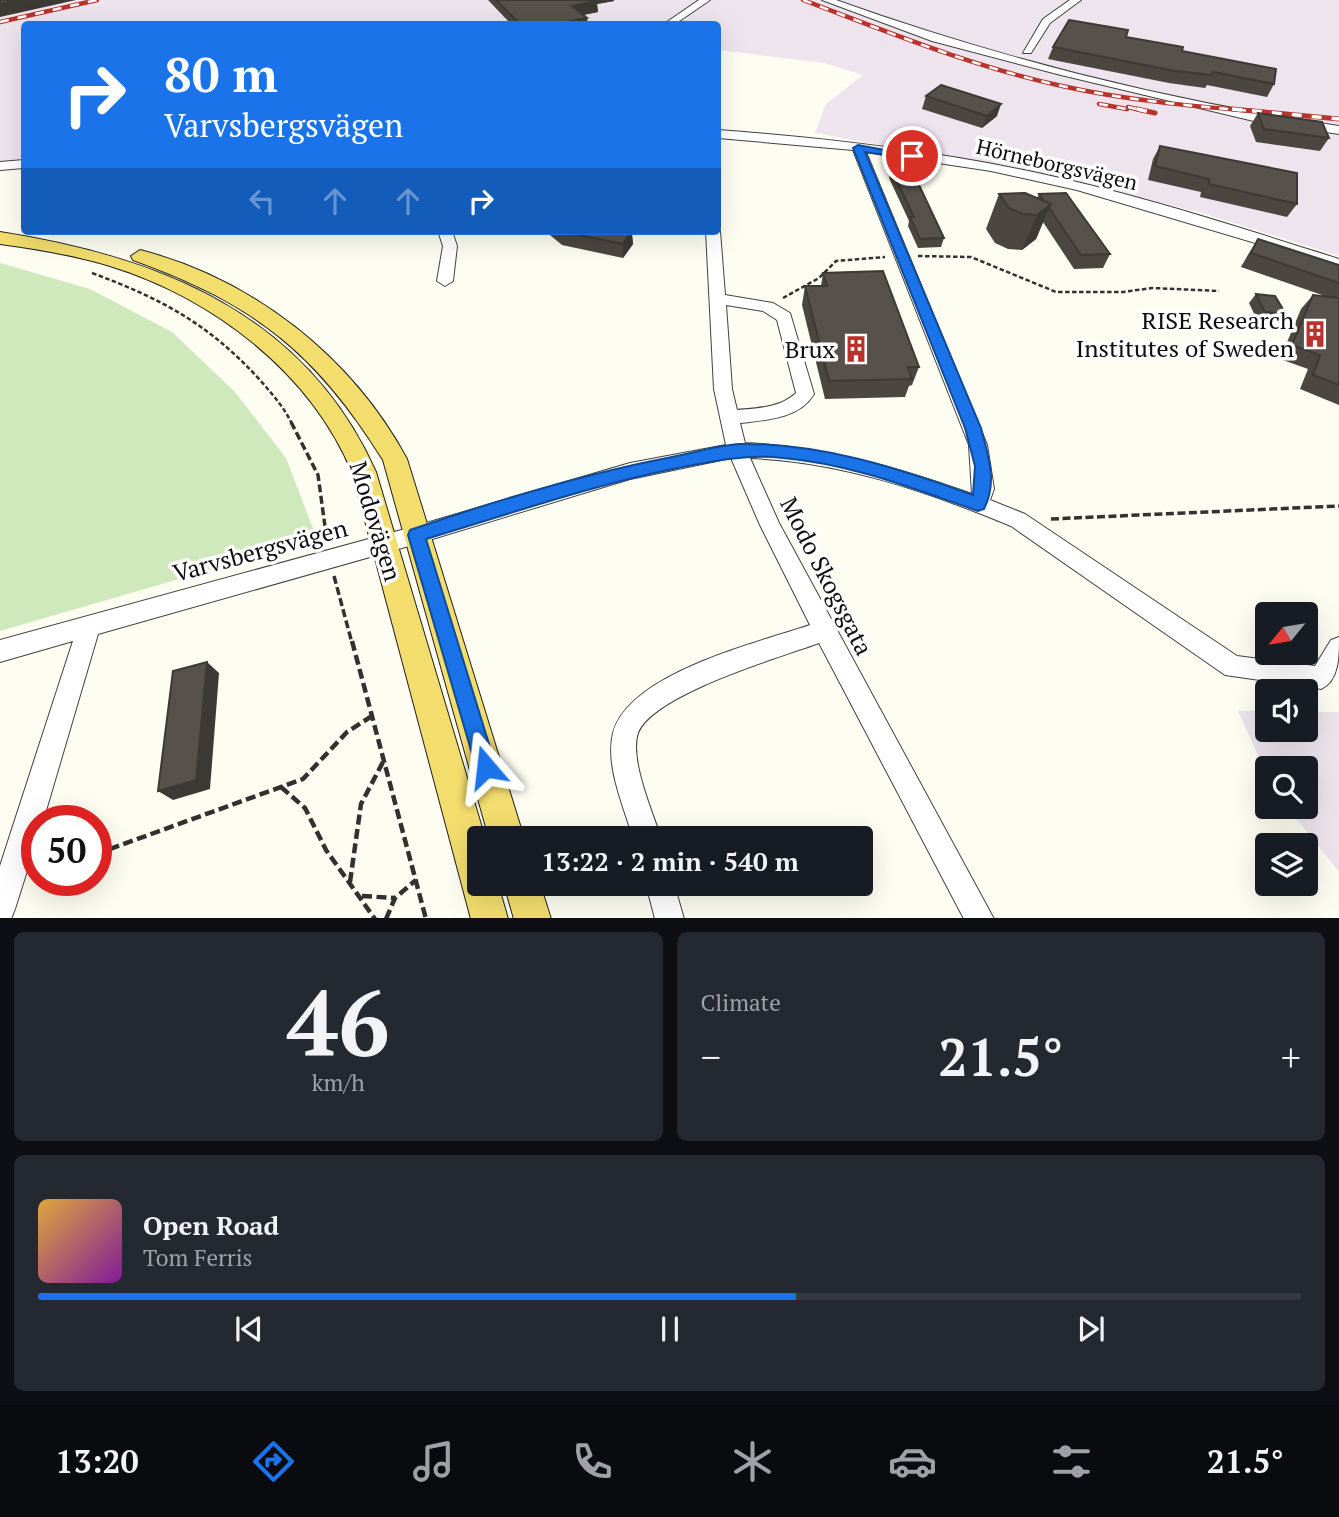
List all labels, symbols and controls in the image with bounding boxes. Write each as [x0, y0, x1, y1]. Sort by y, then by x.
text: 80 m [164, 41, 278, 106]
icon: right [49, 49, 140, 140]
text: Varvsbergsvägen [164, 104, 403, 146]
pin [882, 126, 942, 186]
street label: Hörneborgsvägen [974, 132, 1141, 196]
icon: arrive [893, 137, 931, 175]
icon: left [243, 182, 281, 220]
icon: ahead [316, 182, 354, 220]
icon: ahead [389, 182, 427, 220]
icon: right [462, 182, 500, 220]
place label: RISE Research Institutes of Sweden [1076, 304, 1294, 364]
building icon: RISE Research Institutes of Sweden [1300, 319, 1330, 349]
place label: Brux [785, 333, 836, 365]
building icon: Brux [841, 334, 871, 364]
street label: Modovägen [343, 457, 409, 585]
street label: Modo Skogsgata [773, 491, 881, 661]
street label: Varvsbergsvägen [169, 511, 351, 589]
north arrow [1255, 602, 1318, 665]
map controls [1255, 602, 1318, 896]
button: sound [1255, 679, 1318, 742]
position arrow [449, 730, 523, 804]
button: search [1255, 756, 1318, 819]
speed limit sign: 50 [21, 805, 112, 896]
button: layers [1255, 833, 1318, 896]
text: 13:22 · 2 min · 540 m [541, 844, 799, 878]
text: 46 [287, 961, 390, 1082]
text: Climate [701, 987, 781, 1018]
text: 21.5° [938, 1022, 1063, 1091]
text: − [701, 1032, 721, 1082]
text: + [1281, 1032, 1301, 1082]
text: km/h [312, 1067, 365, 1098]
text: Open Road [143, 1208, 279, 1242]
text: Tom Ferris [143, 1242, 253, 1273]
icon: previous [230, 1310, 268, 1348]
icon: pause [651, 1310, 689, 1348]
icon: next [1072, 1310, 1110, 1348]
icon: directions [249, 1437, 298, 1486]
icon: music [409, 1437, 458, 1486]
icon: phone [568, 1437, 617, 1486]
icon: climate [728, 1437, 777, 1486]
icon: car [888, 1437, 937, 1486]
icon: filters [1047, 1437, 1096, 1486]
text: 13:20 [55, 1440, 139, 1482]
text: 21.5° [1207, 1440, 1284, 1482]

